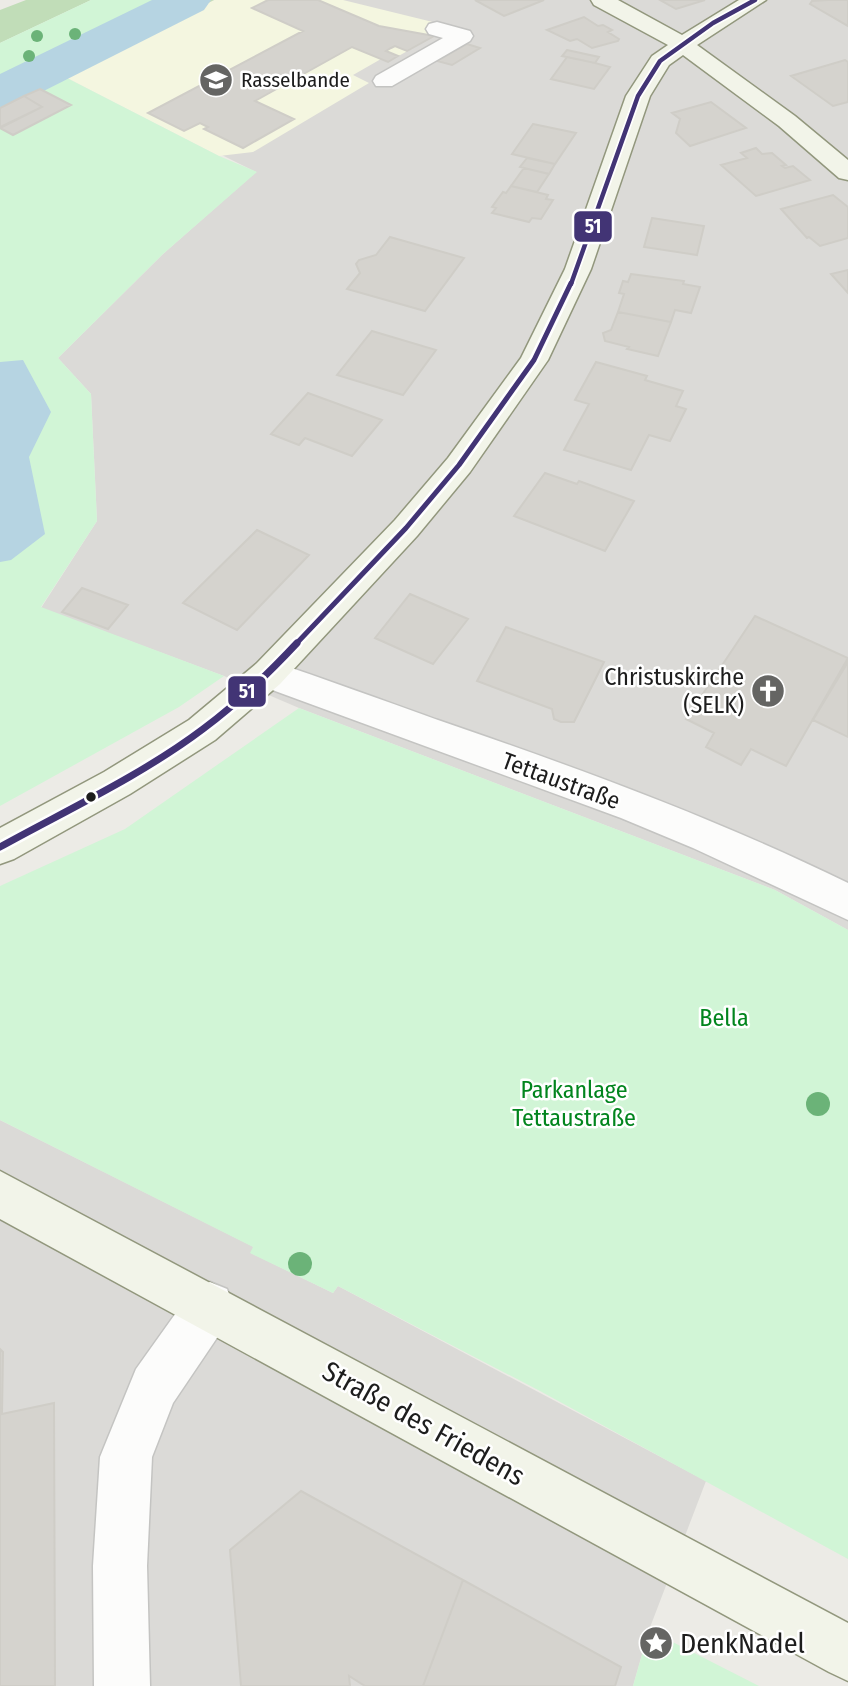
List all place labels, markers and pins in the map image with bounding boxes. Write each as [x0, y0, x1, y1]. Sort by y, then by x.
school or university icon: Rasselbande [197, 61, 235, 99]
place label: Rasselbande [241, 67, 350, 93]
place label: Christuskirche (SELK) [604, 663, 744, 719]
church icon: Christuskirche (SELK) [749, 672, 787, 710]
unlabelled marker [84, 790, 98, 804]
place icon: DenkNadel [637, 1624, 675, 1662]
place label: DenkNadel [680, 1627, 805, 1660]

